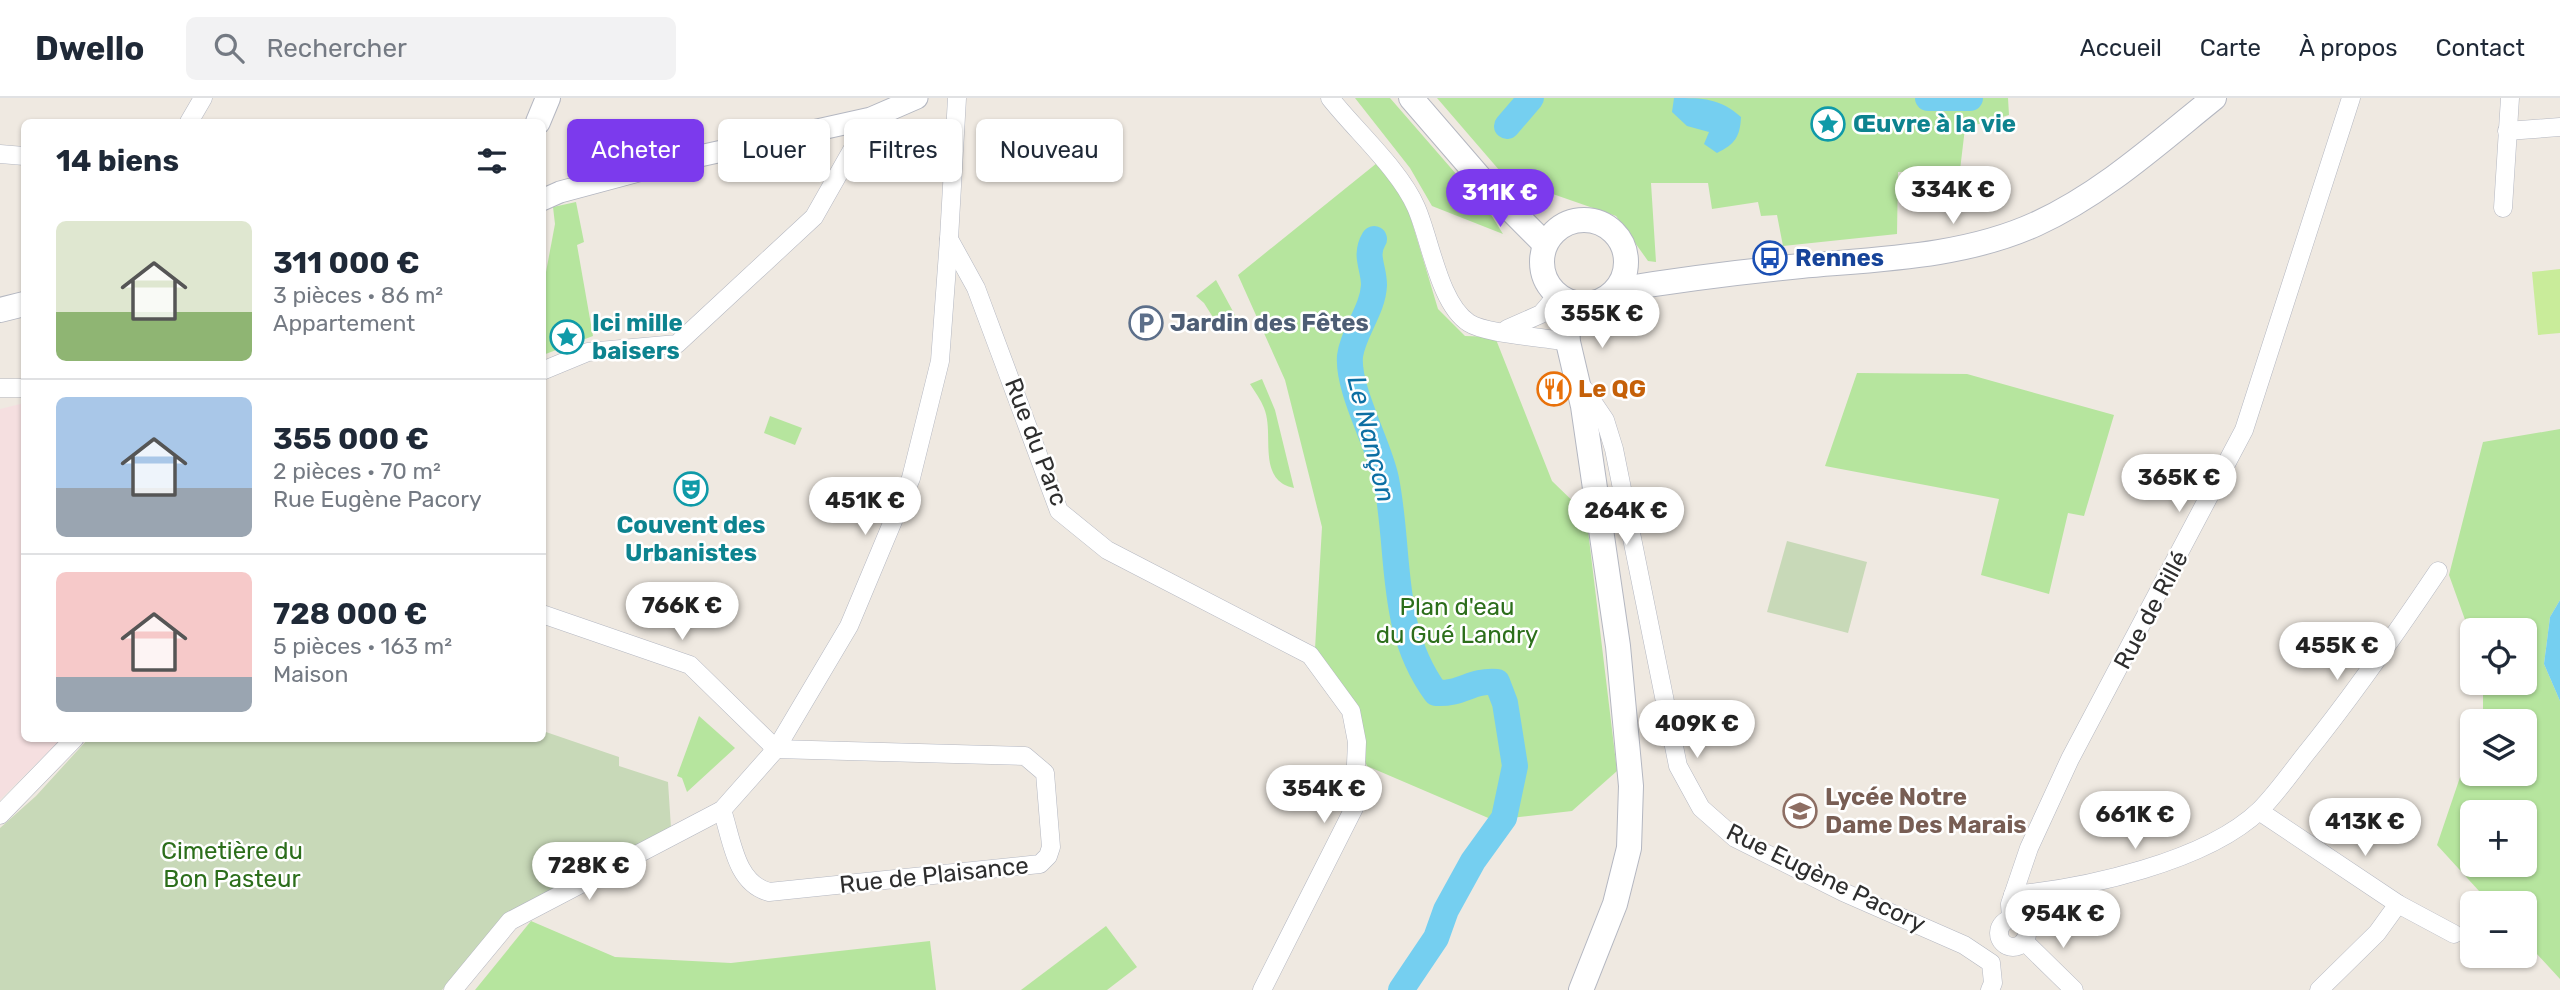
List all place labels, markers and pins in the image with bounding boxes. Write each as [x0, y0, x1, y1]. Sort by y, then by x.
place icon: Œuvre à la vie [1809, 105, 1847, 143]
place label: Œuvre à la vie [1853, 110, 2016, 138]
pin: 334K € [1896, 166, 2010, 226]
pin: 311K € [1443, 170, 1557, 229]
bus stop icon: Rennes [1751, 239, 1789, 277]
place label: Rennes [1795, 244, 1884, 272]
pin: 355K € [1545, 290, 1659, 350]
parking icon: Jardin des Fêtes [1127, 304, 1165, 342]
place label: Ici mille baisers [592, 309, 683, 365]
place label: Jardin des Fêtes [1170, 309, 1369, 337]
place icon: Ici mille baisers [548, 318, 586, 356]
restaurant icon: Le QG [1535, 370, 1573, 408]
place label: Le QG [1578, 375, 1646, 403]
pin: 365K € [2122, 454, 2236, 514]
theatre icon: Couvent des Urbanistes [672, 470, 710, 508]
pin: 451K € [808, 478, 922, 537]
pin: 264K € [1569, 488, 1683, 547]
place label: Couvent des Urbanistes [616, 511, 766, 567]
pin: 766K € [625, 582, 739, 642]
pin: 455K € [2280, 622, 2394, 682]
pin: 409K € [1640, 700, 1754, 760]
pin: 354K € [1267, 766, 1381, 825]
place label: Lycée Notre Dame Des Marais [1825, 783, 2027, 839]
school or university icon: Lycée Notre Dame Des Marais [1781, 792, 1819, 830]
pin: 661K € [2078, 792, 2192, 851]
pin: 413K € [2308, 798, 2422, 858]
pin: 728K € [532, 842, 646, 902]
pin: 954K € [2006, 890, 2120, 950]

